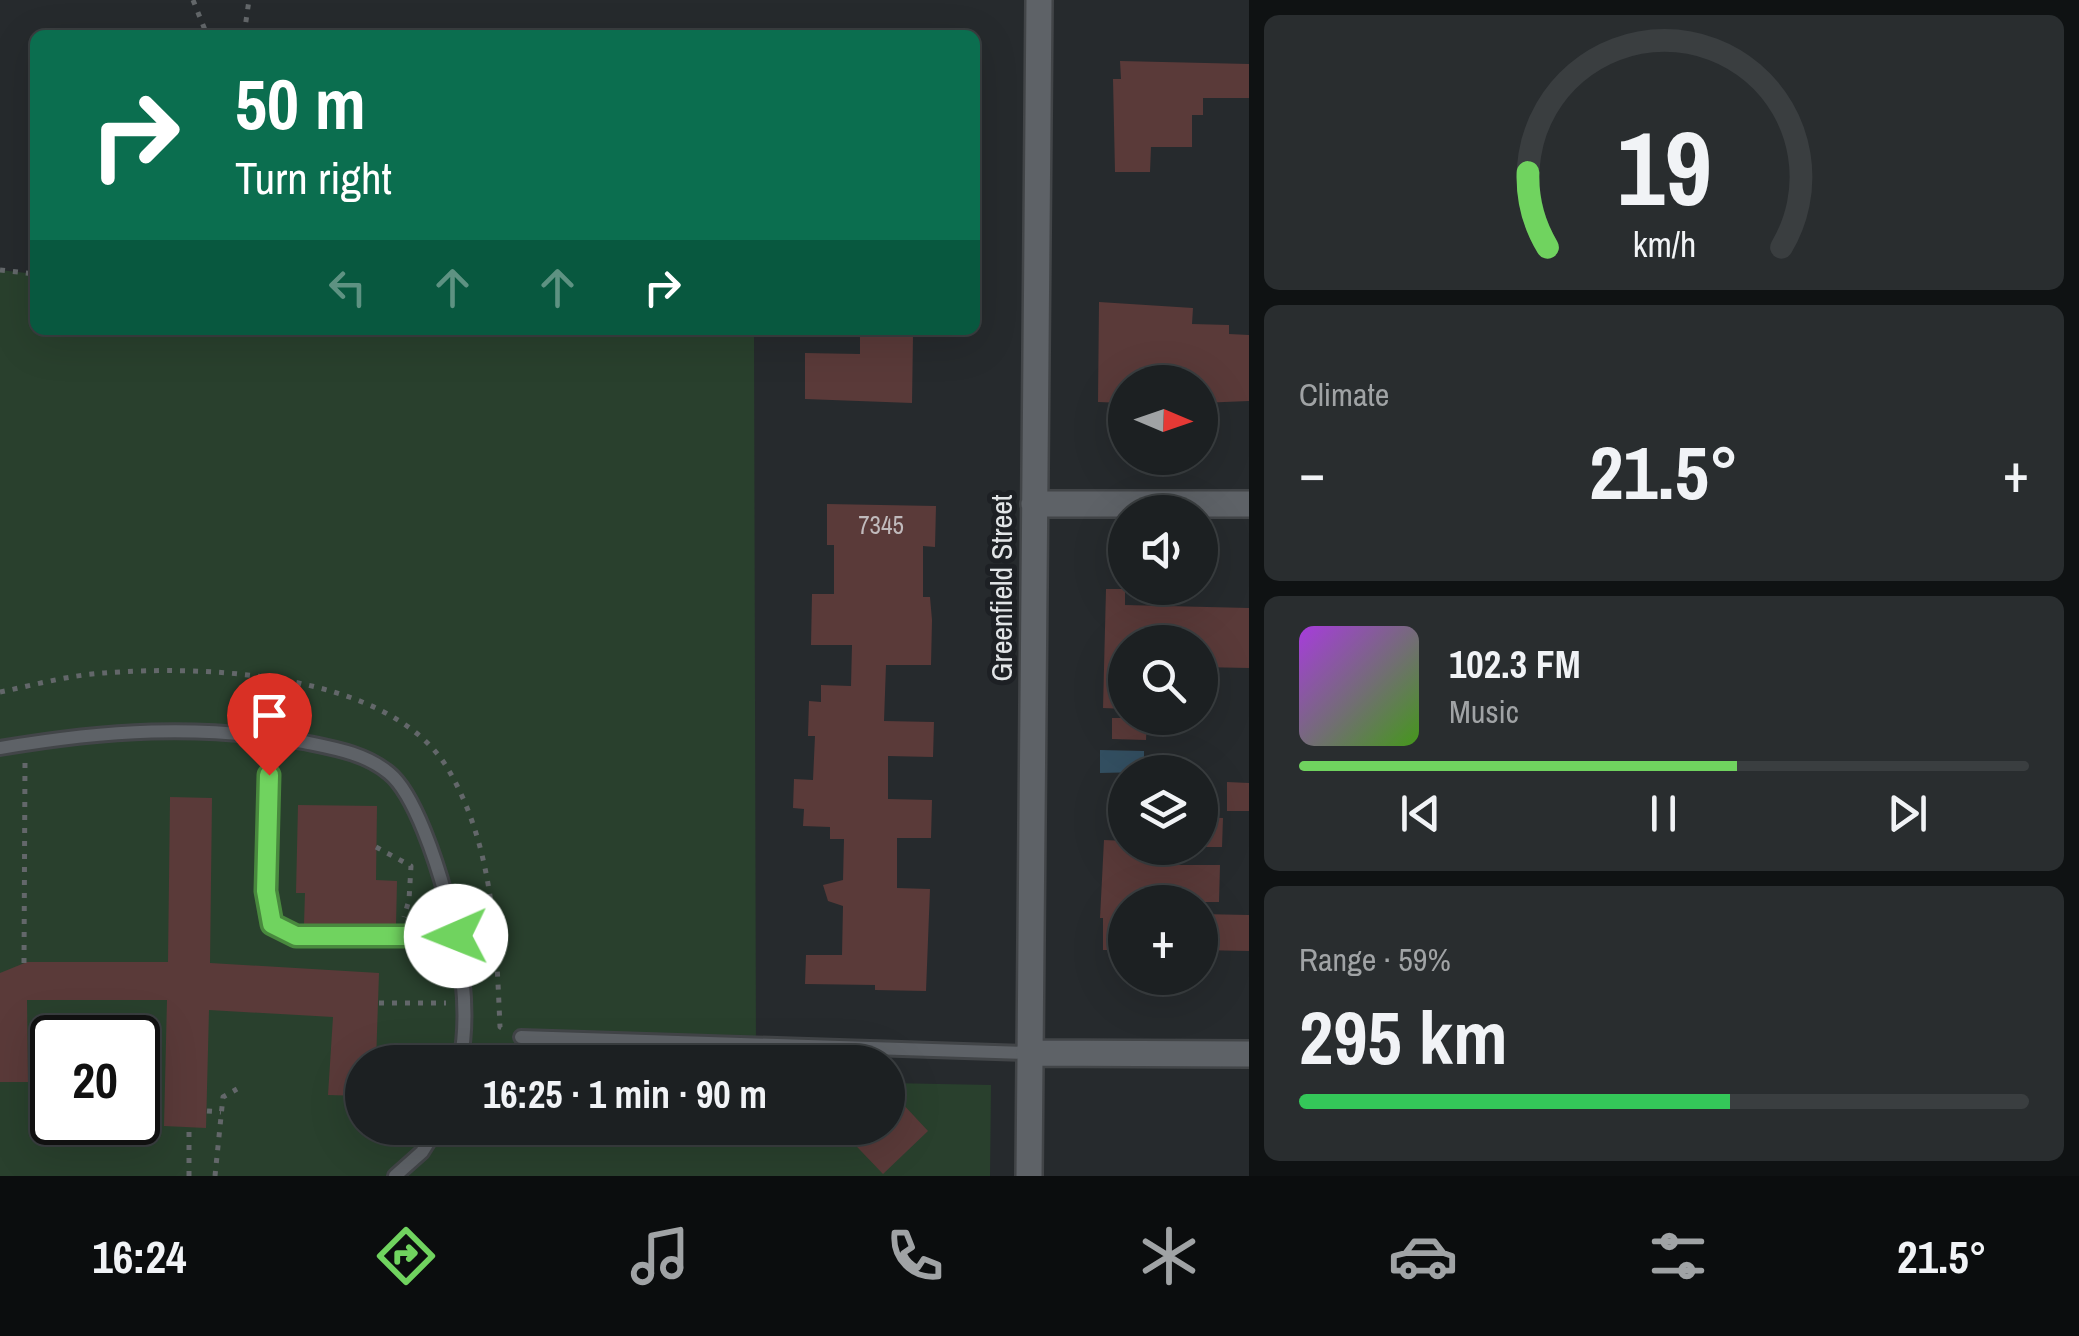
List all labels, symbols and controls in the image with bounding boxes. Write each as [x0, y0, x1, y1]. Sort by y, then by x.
text: 50 m [235, 57, 366, 151]
icon: right [70, 70, 200, 200]
text: 19 [1617, 97, 1711, 237]
text: Turn right [235, 147, 392, 208]
text: km/h [1632, 220, 1696, 268]
icon: left [320, 260, 375, 315]
icon: ahead [425, 260, 480, 315]
icon: ahead [530, 260, 585, 315]
icon: right [635, 260, 690, 315]
north arrow [1108, 365, 1218, 475]
map controls [1108, 365, 1218, 995]
text: Climate [1299, 373, 1389, 416]
text: 21.5° [1589, 421, 1739, 522]
text: − [1299, 435, 1325, 509]
text: + [2003, 435, 2029, 509]
street label: Greenfield Street [981, 494, 1021, 682]
button: sound [1108, 495, 1218, 605]
house number: 7345 [858, 508, 904, 542]
button: search [1108, 625, 1218, 735]
text: 102.3 FM [1449, 639, 1581, 690]
pin [227, 673, 312, 776]
icon: arrive [242, 688, 297, 743]
text: Music [1449, 690, 1519, 733]
button: layers [1108, 755, 1218, 865]
icon: previous [1393, 786, 1448, 841]
icon: pause [1636, 786, 1691, 841]
icon: next [1880, 786, 1935, 841]
position arrow [404, 884, 508, 988]
button: + [1108, 885, 1218, 995]
text: Range · 59% [1299, 938, 1451, 981]
text: 295 km [1299, 986, 1508, 1087]
speed limit sign: 20 [30, 1015, 160, 1145]
text: 16:25 · 1 min · 90 m [483, 1069, 767, 1120]
icon: directions [371, 1221, 441, 1291]
icon: music [625, 1221, 695, 1291]
icon: phone [880, 1221, 950, 1291]
icon: climate [1134, 1221, 1204, 1291]
icon: car [1388, 1221, 1458, 1291]
icon: filters [1643, 1221, 1713, 1291]
text: 16:24 [92, 1226, 187, 1287]
text: 21.5° [1897, 1226, 1987, 1287]

